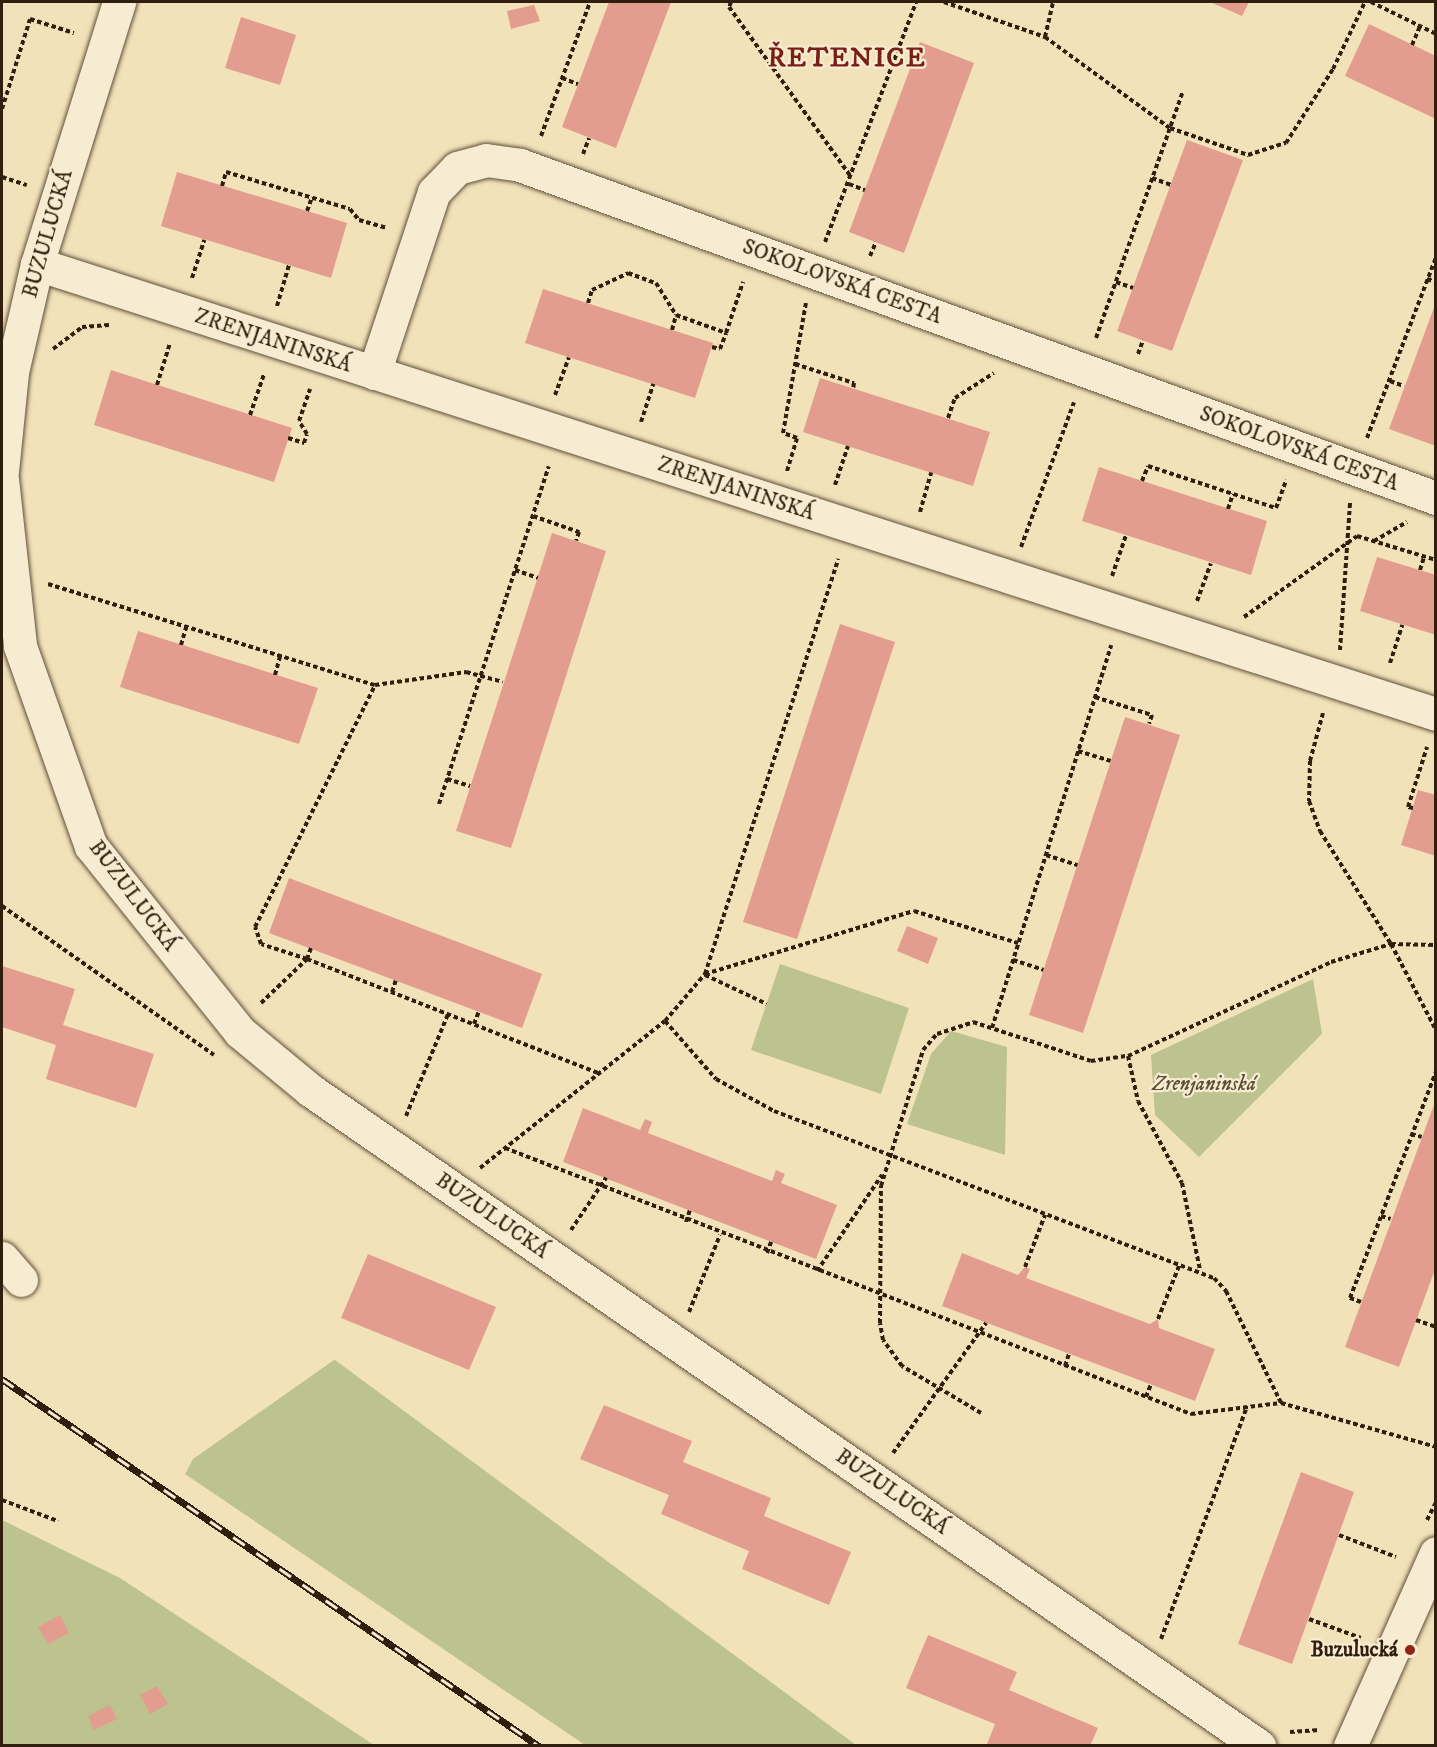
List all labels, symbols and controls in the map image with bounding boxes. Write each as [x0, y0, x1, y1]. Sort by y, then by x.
district label: ŘETENICE [768, 43, 926, 75]
street label: BUZULUCKÁ [18, 167, 78, 301]
street label: SOKOLOVSKÁ CESTA [739, 234, 945, 330]
street label: ZRENJANINSKÁ [192, 304, 354, 378]
street label: SOKOLOVSKÁ CESTA [1196, 401, 1402, 497]
street label: ZRENJANINSKÁ [655, 452, 817, 526]
street label: BUZULUCKÁ [83, 836, 183, 956]
park label: Zrenjaninská [1152, 1071, 1256, 1097]
street label: BUZULUCKÁ [431, 1168, 553, 1264]
street label: BUZULUCKÁ [831, 1444, 953, 1540]
place label: Buzulucká [1311, 1637, 1398, 1663]
marker: Buzulucká [1403, 1643, 1417, 1657]

